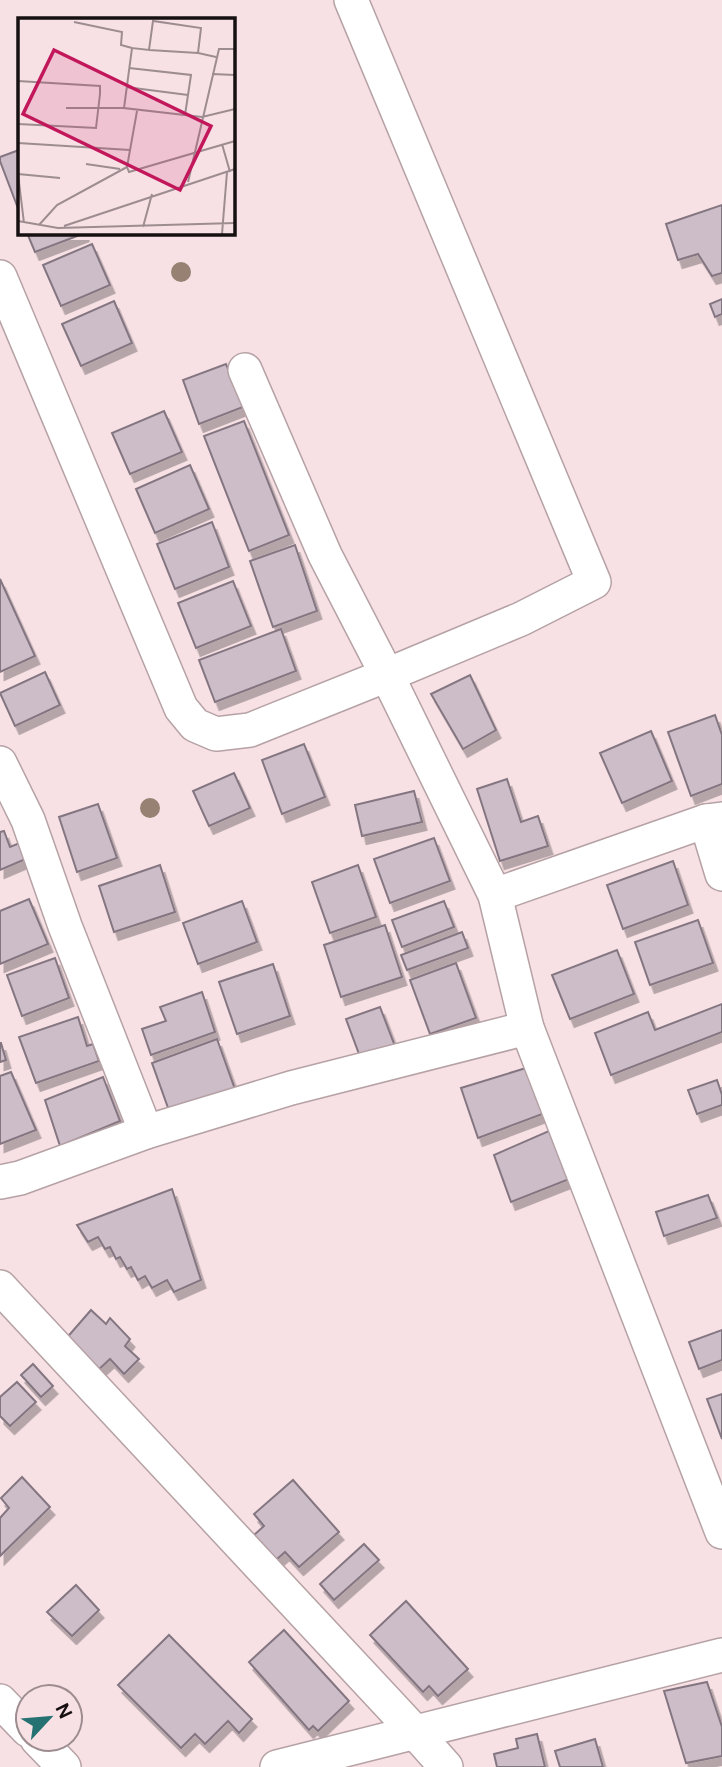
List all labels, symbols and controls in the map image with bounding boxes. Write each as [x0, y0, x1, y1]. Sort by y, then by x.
inset map [18, 18, 234, 234]
north arrow [14, 1683, 84, 1753]
text: N [50, 1699, 78, 1722]

